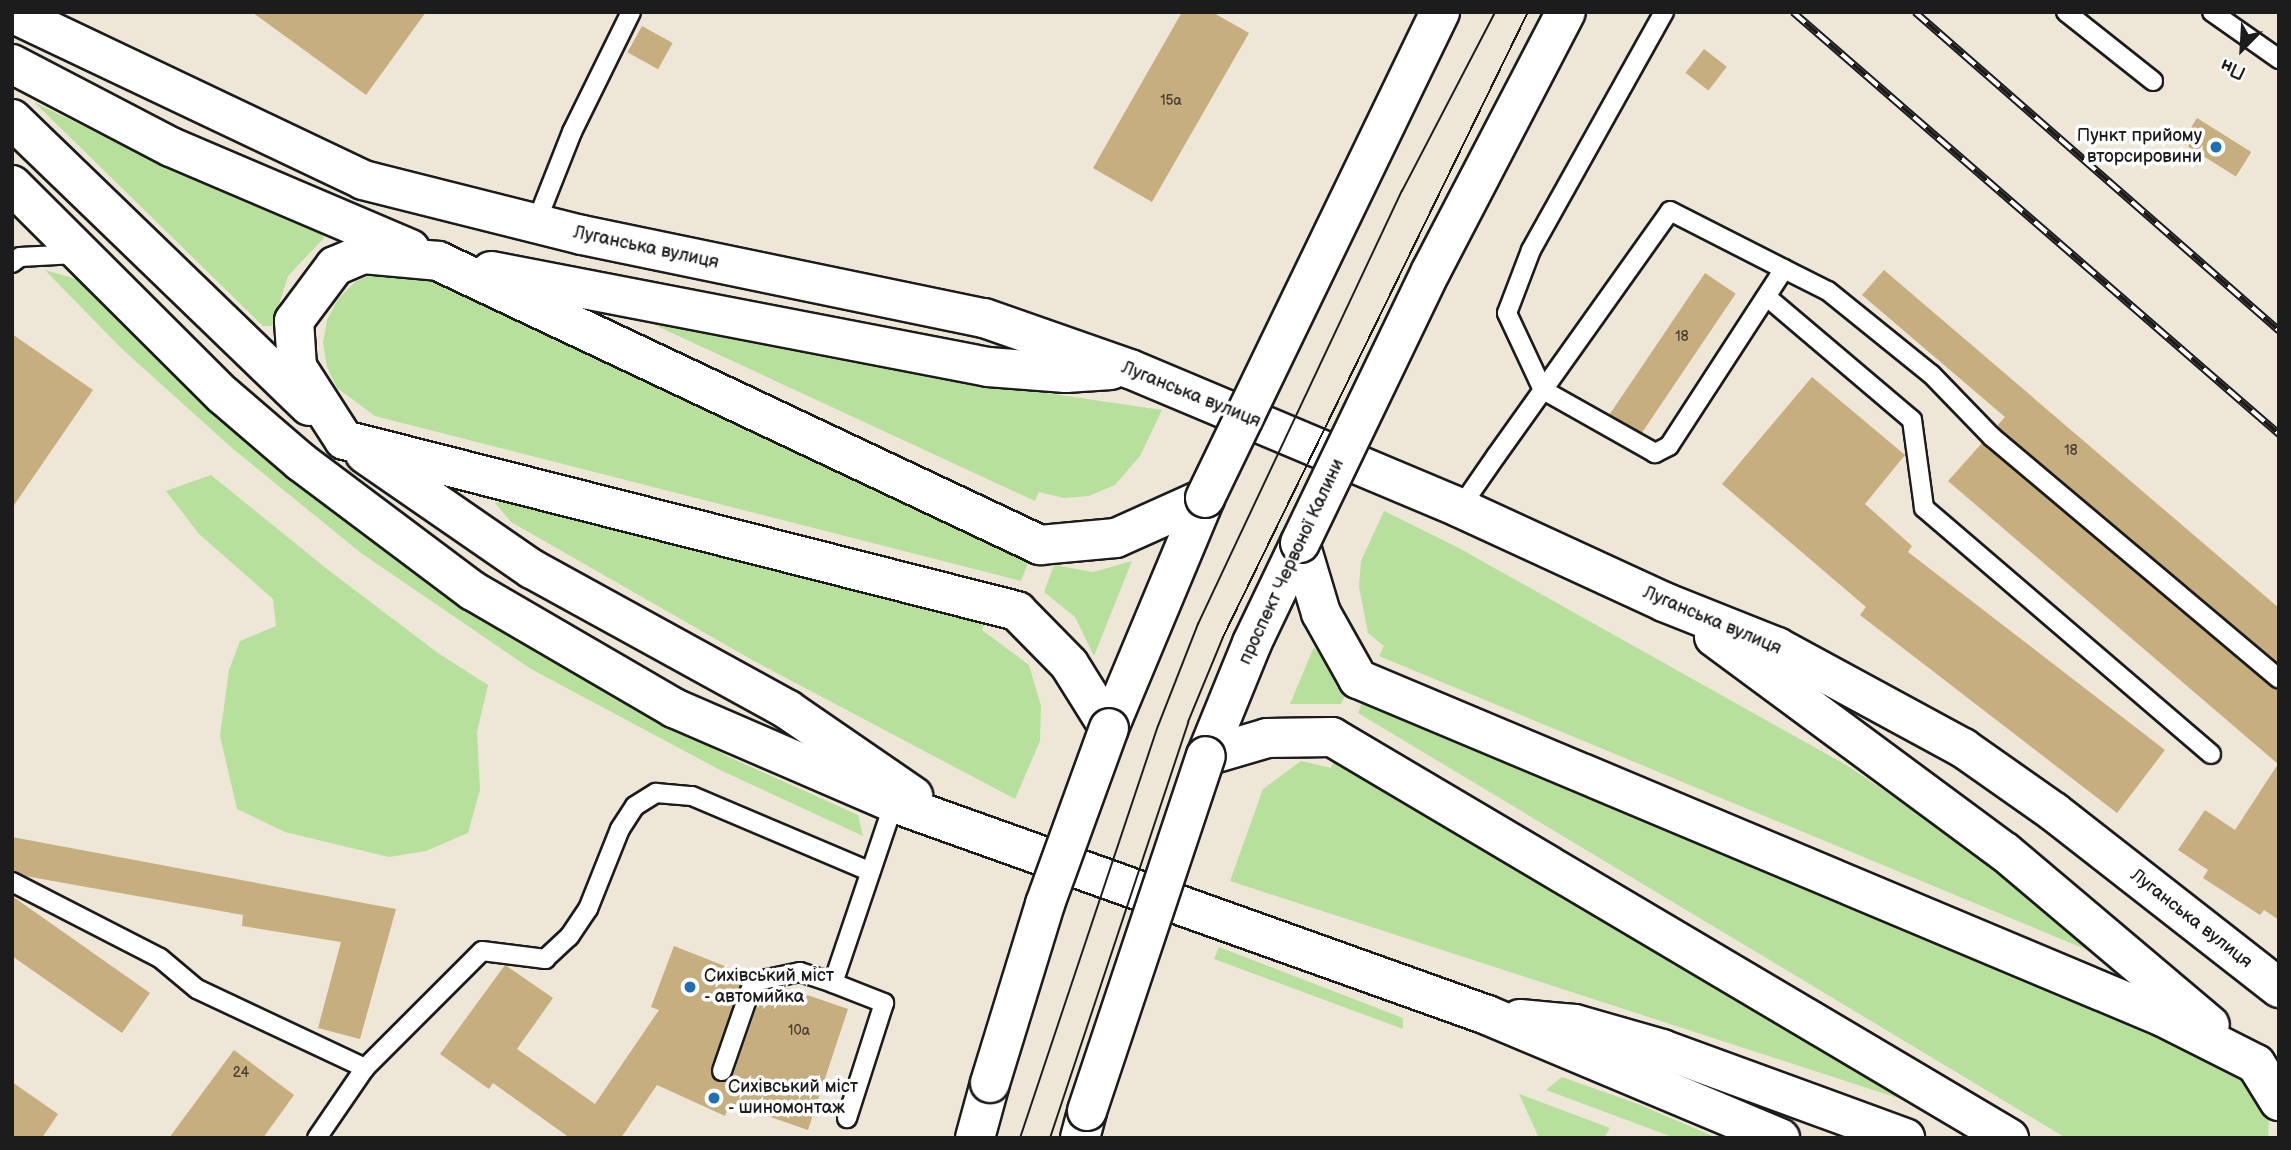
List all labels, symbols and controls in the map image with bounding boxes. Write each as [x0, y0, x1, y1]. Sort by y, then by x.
north arrow [2207, 14, 2277, 84]
text: Пн [2217, 53, 2250, 84]
house number: 15а [1160, 93, 1182, 109]
place label: Пункт прийому вторсировини [2077, 126, 2202, 168]
marker: Пункт прийому вторсировини [2208, 139, 2224, 155]
street label: Луганська вулиця [571, 222, 721, 274]
house number: 18 [1675, 329, 1689, 345]
street label: Луганська вулиця [1118, 357, 1264, 433]
house number: 18 [2064, 443, 2078, 459]
street label: проспект Червоної Калини [1235, 456, 1349, 668]
street label: Луганська вулиця [1640, 582, 1784, 660]
street label: Луганська вулиця [2126, 865, 2256, 973]
place label: Сихівський міст - автомийка [704, 966, 834, 1009]
marker: Сихівський міст - автомийка [682, 979, 698, 995]
house number: 10а [788, 1023, 810, 1039]
house number: 24 [233, 1065, 249, 1081]
place label: Сихівський міст - шиномонтаж [728, 1077, 858, 1120]
marker: Сихівський міст - шиномонтаж [706, 1090, 722, 1106]

